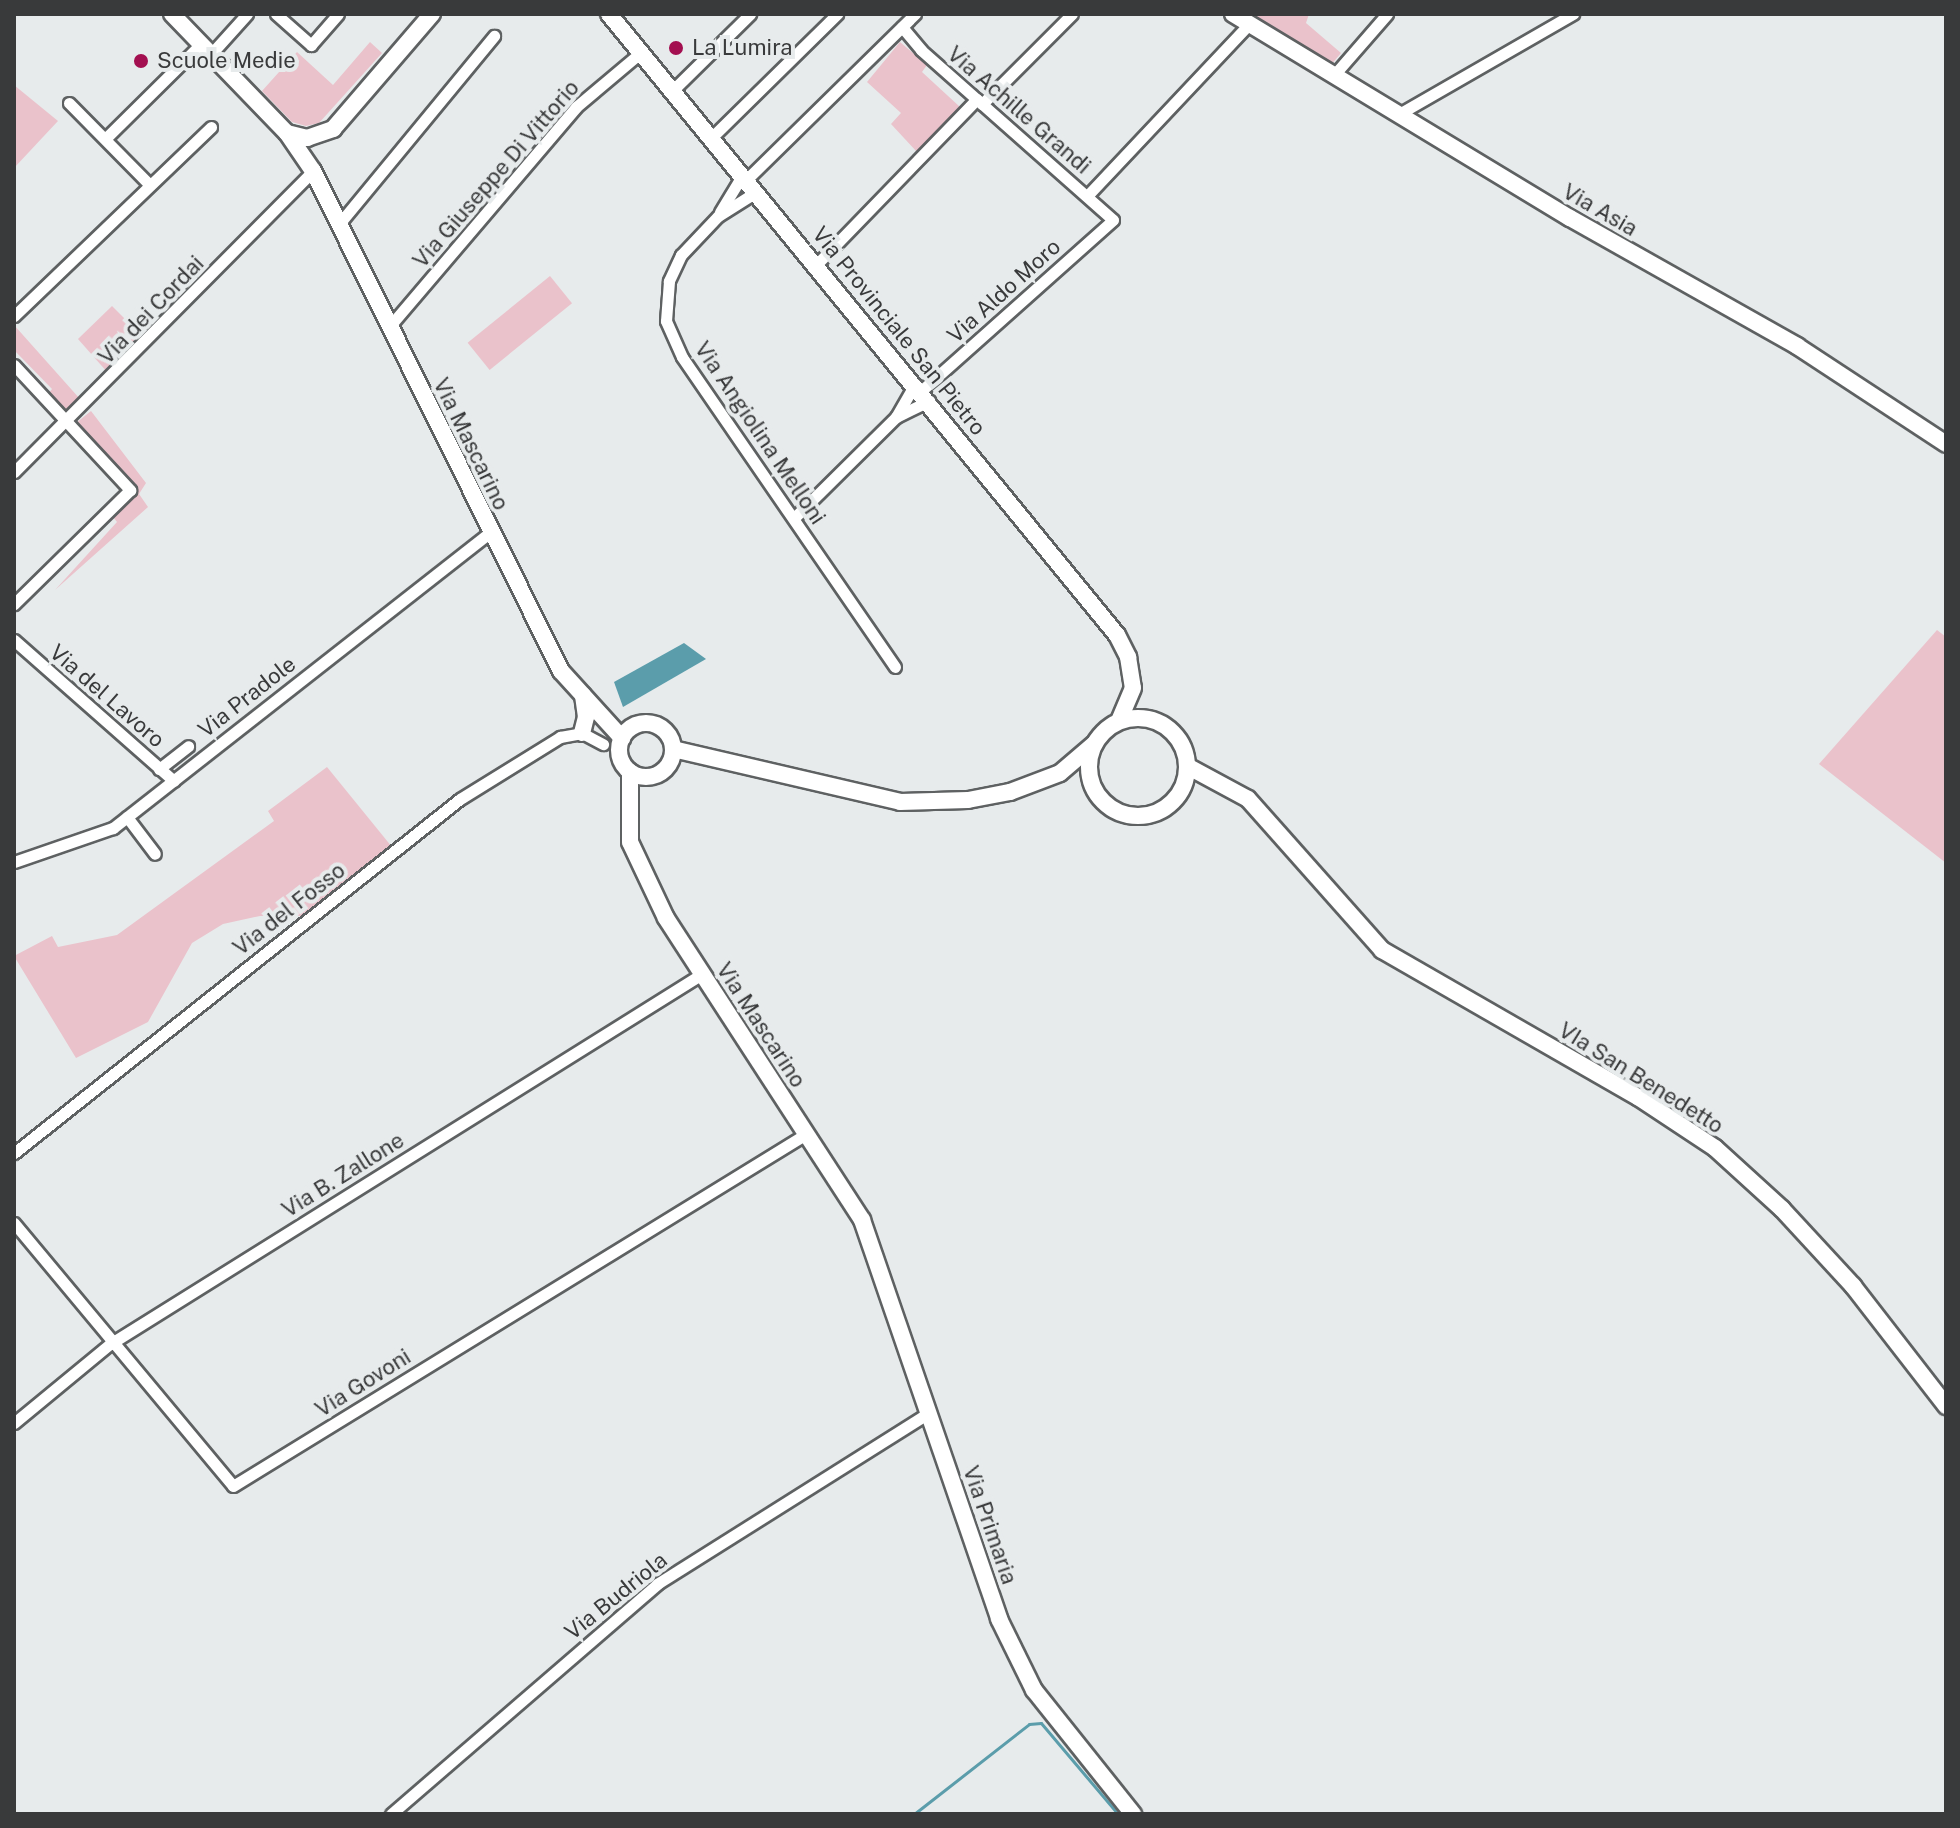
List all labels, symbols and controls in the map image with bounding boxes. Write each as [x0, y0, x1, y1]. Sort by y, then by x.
place label: La Lumira [692, 35, 793, 61]
marker: La Lumira [667, 39, 685, 57]
street label: Via Achille Grandi [942, 41, 1096, 179]
place label: Scuole Medie [157, 48, 296, 74]
marker: Scuole Medie [132, 52, 150, 70]
street label: Via Giuseppe Di Vittorio [407, 75, 585, 273]
street label: Via Asia [1558, 178, 1642, 242]
street label: Via Provinciale San Pietro [807, 221, 991, 441]
street label: Via Aldo Moro [942, 233, 1066, 349]
street label: Via dei Cordai [93, 250, 209, 370]
street label: Via Angiolina Melloni [689, 337, 831, 529]
street label: Via Mascarino [428, 374, 514, 514]
street label: Via del Lavoro [44, 639, 170, 753]
street label: Via Pradole [193, 651, 301, 743]
street label: Via del Fosso [228, 857, 350, 961]
street label: Via Mascarino [711, 958, 811, 1092]
street label: VIa San Benedetto [1554, 1017, 1728, 1139]
street label: Via B. Zallone [277, 1127, 409, 1223]
street label: Via Govoni [310, 1343, 416, 1423]
street label: Via Primaria [957, 1462, 1023, 1588]
street label: Via Budriola [560, 1547, 672, 1645]

